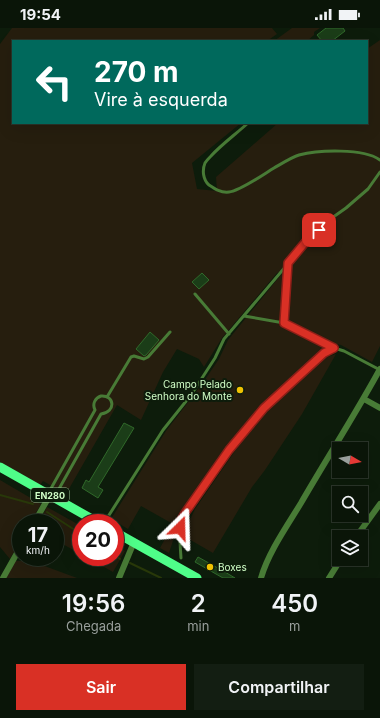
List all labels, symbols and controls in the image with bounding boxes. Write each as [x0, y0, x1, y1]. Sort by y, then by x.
text: 19:54 [20, 5, 61, 24]
text: 270 m [94, 55, 179, 89]
icon: left [28, 56, 80, 108]
text: Vire à esquerda [94, 89, 228, 110]
pin [302, 213, 336, 247]
icon: arrive [308, 219, 330, 241]
place label: Campo Pelado Senhora do Monte [145, 378, 232, 402]
marker: Campo Pelado Senhora do Monte [235, 385, 245, 395]
north arrow [332, 442, 368, 478]
map controls [332, 442, 368, 566]
button: search [332, 486, 368, 522]
road number: EN280 [31, 488, 69, 502]
position arrow [159, 507, 201, 549]
speed limit sign: 20 [72, 514, 124, 566]
text: 17 [28, 523, 48, 547]
button: layers [332, 530, 368, 566]
text: km/h [26, 544, 50, 556]
place label: Boxes [218, 561, 247, 573]
marker: Boxes [205, 562, 215, 572]
text: 19:56 [62, 589, 125, 618]
text: 2 [191, 589, 206, 618]
text: 450 [271, 589, 318, 618]
text: Chegada [66, 618, 121, 634]
text: min [187, 618, 209, 634]
text: m [289, 618, 300, 634]
button: Sair [16, 664, 186, 710]
button: Compartilhar [194, 664, 364, 710]

